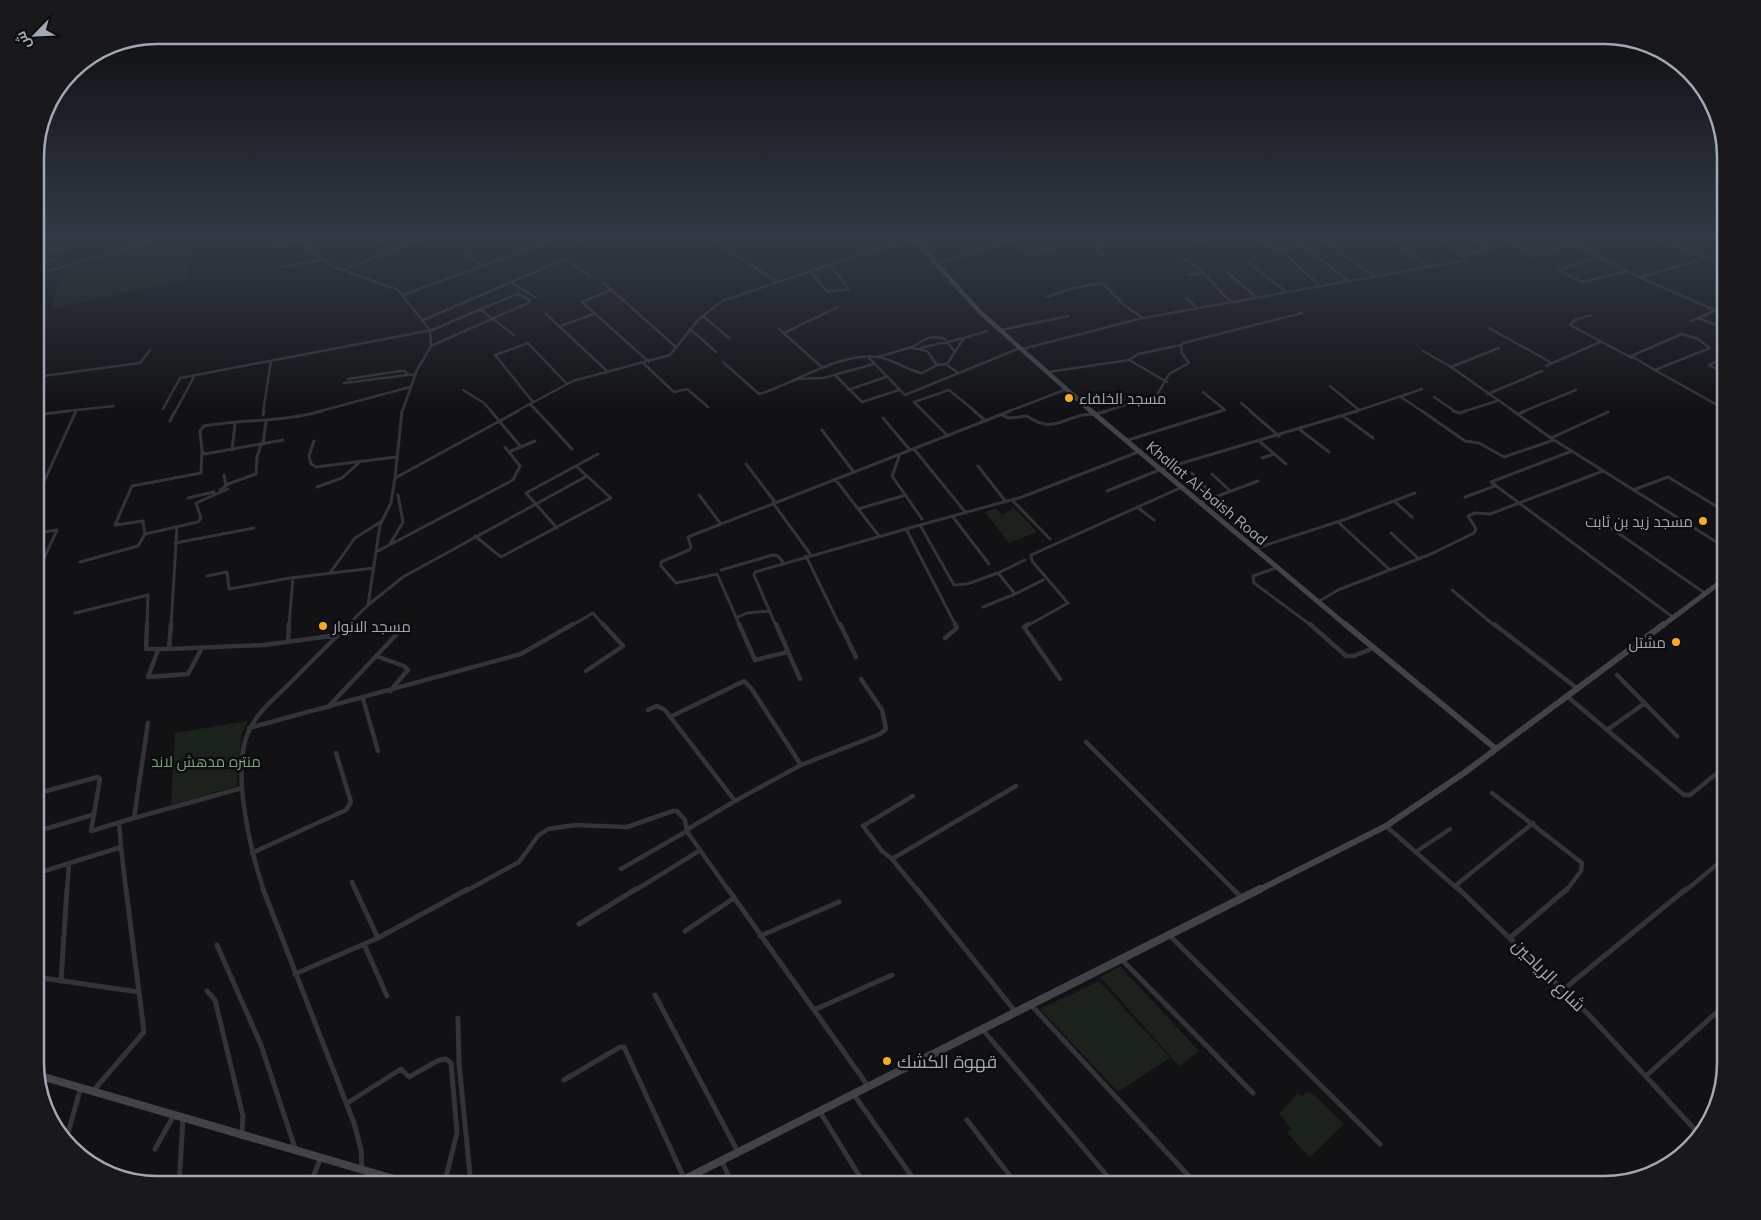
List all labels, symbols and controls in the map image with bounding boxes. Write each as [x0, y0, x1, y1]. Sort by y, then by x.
north arrow [10, 10, 60, 60]
text: ش [11, 28, 35, 52]
place label: مسجد الخلفاء [1079, 389, 1167, 408]
marker: مسجد الخلفاء [1063, 392, 1075, 404]
street label: Khallat Al-baish Road [1143, 437, 1271, 549]
place label: مسجد زيد بن ثابت [1585, 512, 1693, 532]
marker: مسجد زيد بن ثابت [1697, 515, 1709, 527]
place label: مسجد الانوار [332, 617, 411, 636]
marker: مسجد الانوار [317, 620, 329, 632]
place label: مشتل [1629, 633, 1666, 653]
marker: مشتل [1670, 636, 1682, 648]
park label: منتره مدهش لاند [151, 752, 261, 772]
street label: شارع الرياحين [1507, 934, 1590, 1017]
place label: قهوة الكشك [897, 1050, 997, 1073]
marker: قهوة الكشك [881, 1055, 893, 1067]

